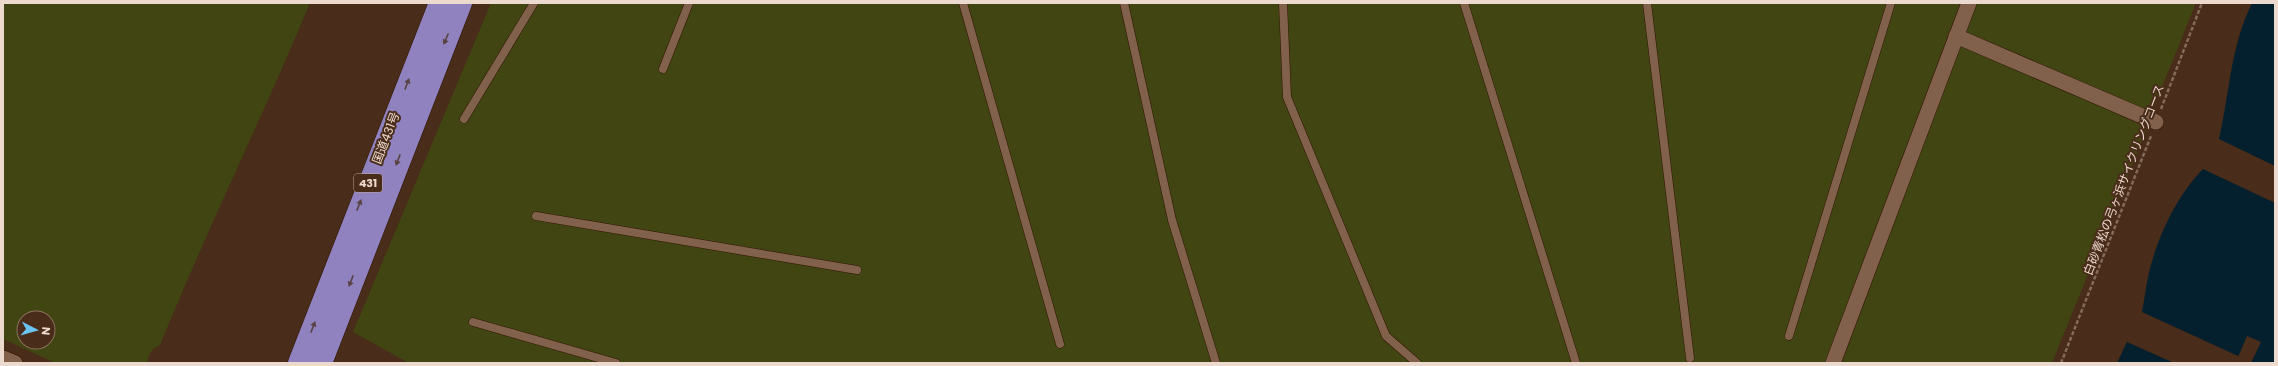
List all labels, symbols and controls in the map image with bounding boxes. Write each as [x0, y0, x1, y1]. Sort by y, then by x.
one-way arrow [443, 33, 449, 44]
one-way arrow [404, 78, 410, 90]
street label: 白砂青松の弓ヶ浜サイクリングコース [2079, 82, 2168, 278]
street label: 国道431号 [368, 109, 403, 166]
one-way arrow [395, 154, 401, 166]
road number: 431 [354, 174, 382, 192]
one-way arrow [357, 199, 363, 211]
one-way arrow [348, 276, 354, 288]
north arrow [16, 310, 56, 350]
one-way arrow [310, 320, 316, 332]
text: N [38, 326, 54, 336]

